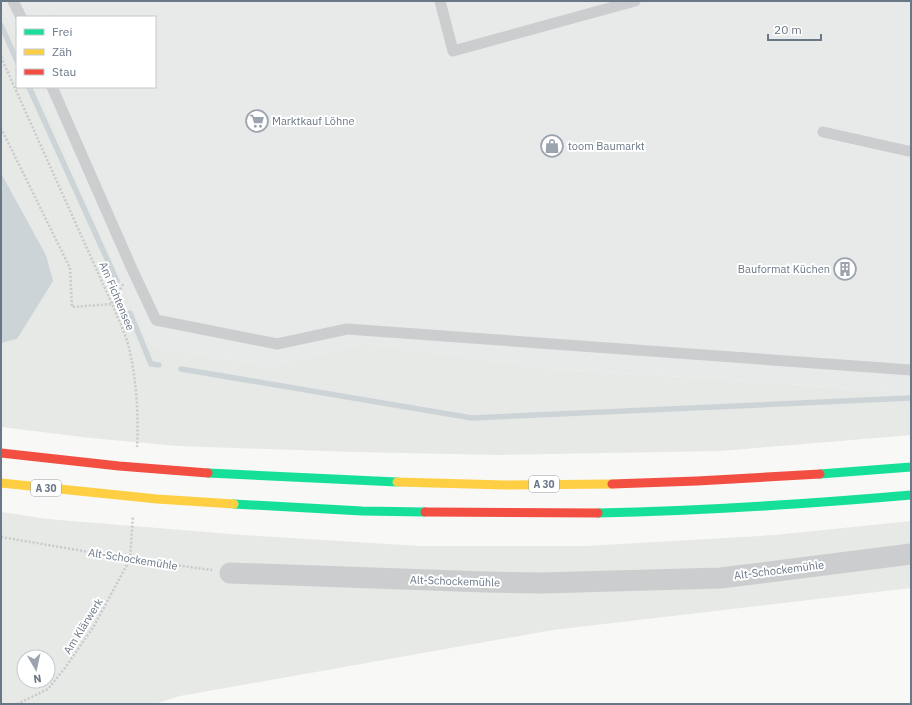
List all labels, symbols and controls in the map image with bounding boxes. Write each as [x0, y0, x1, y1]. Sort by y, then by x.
legend [16, 16, 156, 88]
scale bar [768, 16, 821, 42]
text: 20 m [774, 22, 802, 37]
text: Frei [52, 24, 72, 39]
text: Zäh [52, 44, 72, 59]
text: Stau [52, 64, 76, 79]
supermarket icon: Marktkauf Löhne [244, 108, 270, 134]
place label: Marktkauf Löhne [272, 114, 355, 128]
shop icon: toom Baumarkt [539, 133, 565, 159]
place label: toom Baumarkt [568, 139, 645, 153]
building icon: Bauformat Küchen [832, 256, 858, 282]
street label: Am Fichtensee [96, 259, 138, 333]
place label: Bauformat Küchen [738, 262, 830, 276]
road number: A 30 [529, 476, 559, 492]
road number: A 30 [31, 480, 61, 496]
street label: Alt-Schockemühle [87, 545, 179, 573]
street label: Alt-Schockemühle [733, 558, 825, 582]
street label: Alt-Schockemühle [410, 572, 500, 590]
street label: Am Klärwerk [60, 595, 106, 657]
north arrow [16, 649, 56, 689]
text: N [33, 671, 43, 686]

